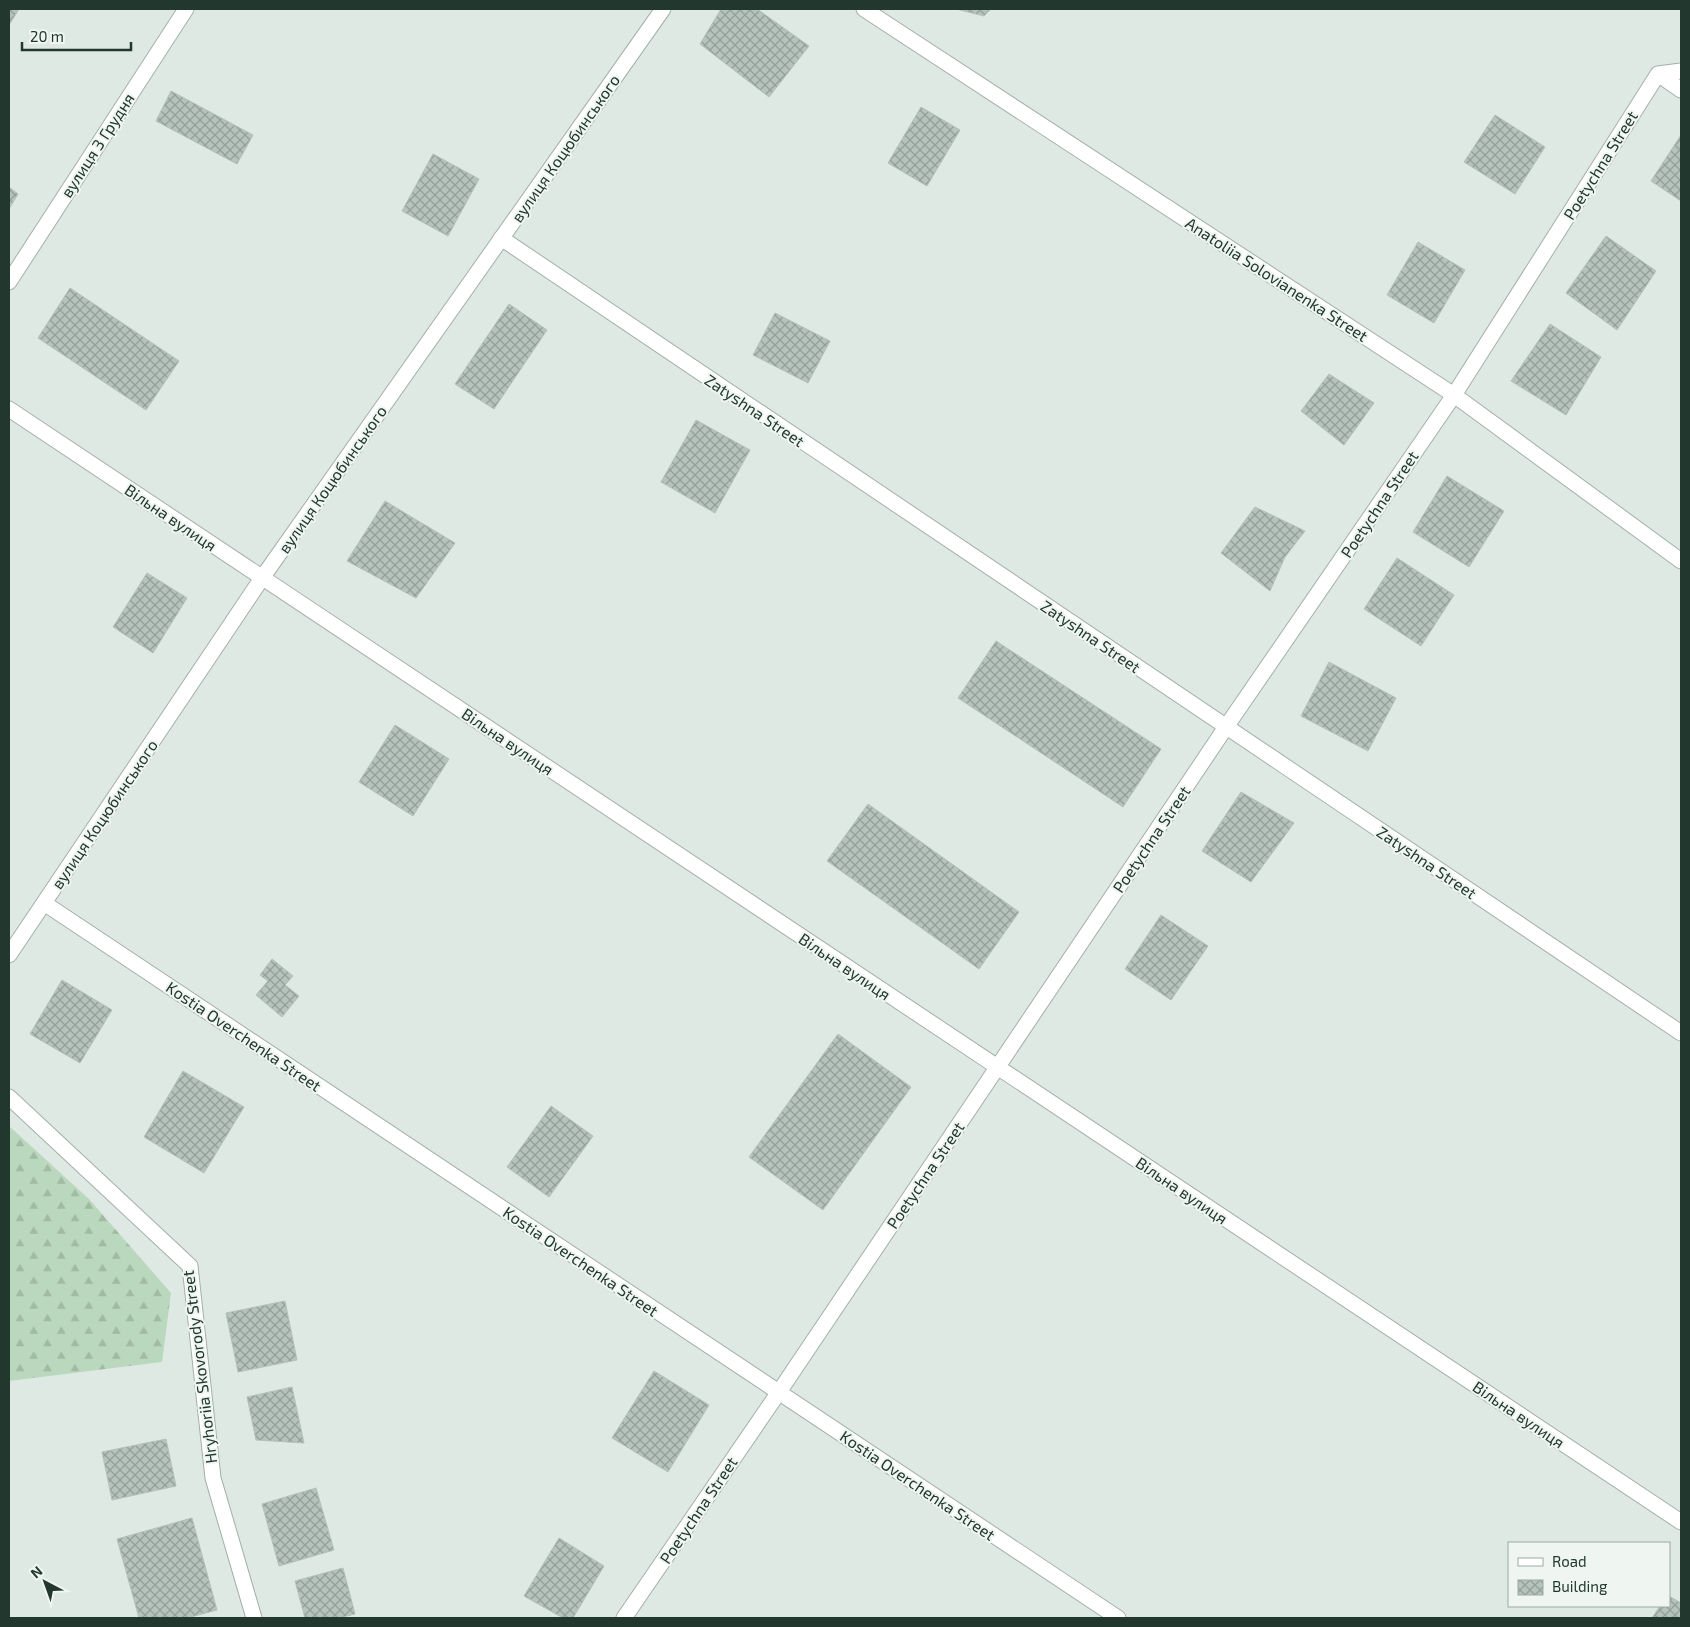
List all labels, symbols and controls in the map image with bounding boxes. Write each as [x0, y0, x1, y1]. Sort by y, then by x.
scale bar [22, 20, 131, 52]
text: 20 m [30, 27, 64, 45]
street label: вулиця Коцюбинського [507, 71, 624, 226]
street label: вулиця 3 Грудня [56, 89, 139, 201]
street label: Poetychna Street [1559, 107, 1641, 223]
street label: Anatoliia Solovianenka Street [1182, 213, 1372, 345]
street label: Zatyshna Street [702, 370, 808, 450]
street label: вулиця Коцюбинського [274, 402, 391, 557]
street label: Poetychna Street [1336, 447, 1422, 561]
street label: Вільна вулиця [121, 479, 220, 555]
street label: Zatyshna Street [1038, 596, 1144, 676]
street label: Вільна вулиця [458, 703, 557, 779]
street label: вулиця Коцюбинського [47, 736, 162, 893]
street label: Poetychna Street [1108, 782, 1194, 896]
street label: Zatyshna Street [1374, 822, 1480, 902]
street label: Вільна вулиця [795, 928, 894, 1004]
street label: Kostia Overchenka Street [163, 977, 325, 1095]
street label: Poetychna Street [882, 1118, 968, 1232]
street label: Вільна вулиця [1132, 1152, 1231, 1228]
street label: Kostia Overchenka Street [500, 1202, 662, 1320]
street label: Hryhoriia Skovorody Street [178, 1269, 220, 1465]
street label: Вільна вулиця [1469, 1376, 1568, 1452]
street label: Kostia Overchenka Street [837, 1426, 999, 1544]
street label: Poetychna Street [655, 1453, 741, 1567]
legend [1508, 1542, 1670, 1607]
text: Road [1552, 1552, 1587, 1570]
north arrow [20, 1557, 70, 1607]
text: N [27, 1562, 46, 1582]
text: Building [1552, 1577, 1608, 1595]

